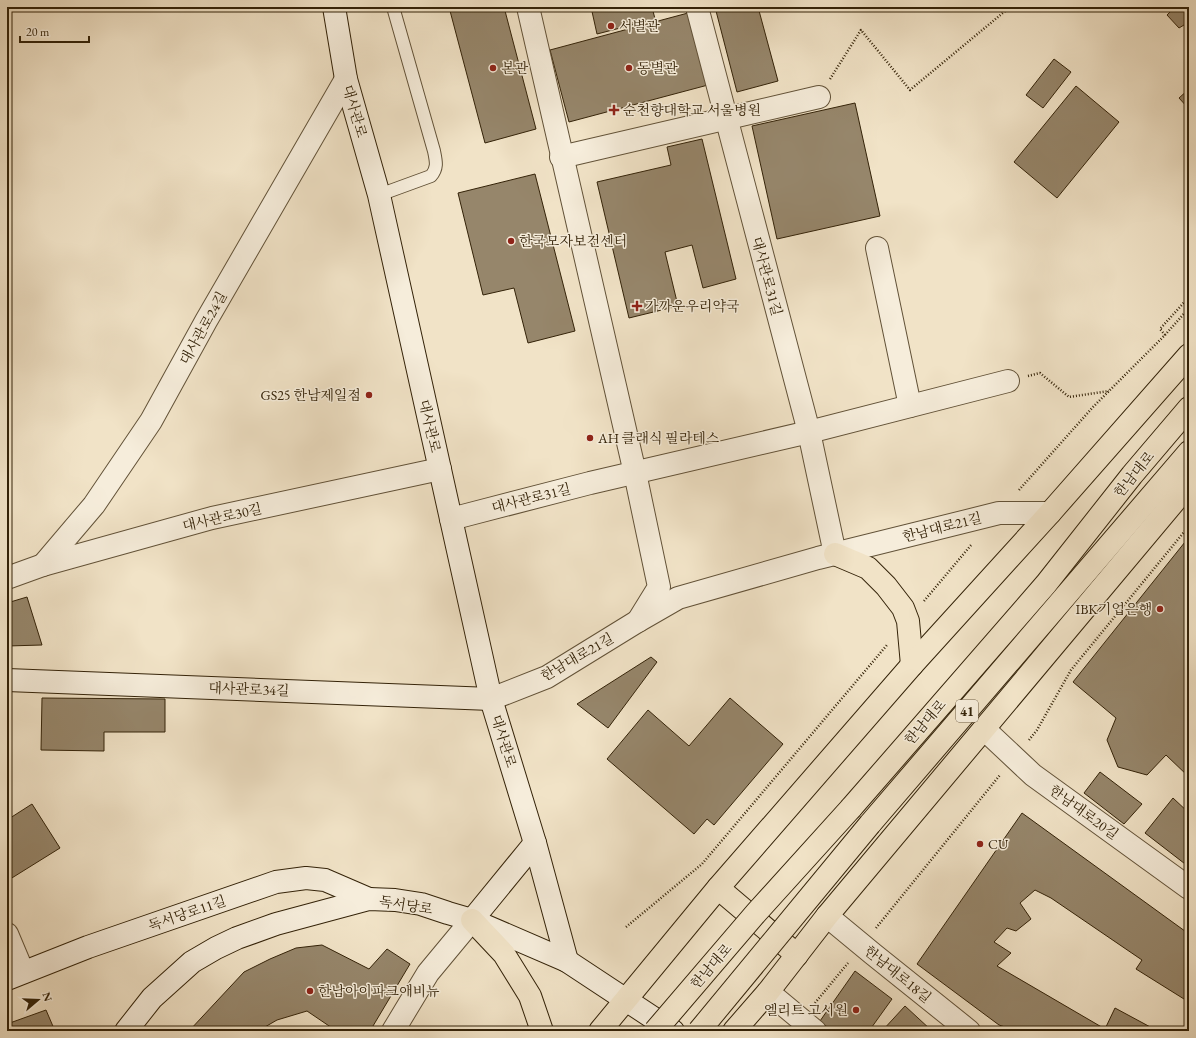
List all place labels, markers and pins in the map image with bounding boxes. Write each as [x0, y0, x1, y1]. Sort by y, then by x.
place label: 서별관 [619, 17, 660, 35]
marker: 서별관 [606, 21, 616, 31]
place label: 본관 [501, 59, 529, 77]
place label: 동별관 [637, 59, 678, 77]
marker: 본관 [488, 63, 498, 73]
marker: 동별관 [624, 63, 634, 73]
place label: 순천향대학교 서울병원 [623, 101, 761, 119]
marker: 순천향대학교 서울병원 [608, 104, 620, 116]
place label: 한국모자보건센터 [519, 232, 627, 250]
marker: 한국모자보건센터 [506, 236, 516, 246]
place label: 가까운우리약국 [645, 297, 740, 315]
marker: 가까운우리약국 [632, 301, 642, 311]
place label: GS25 한남제일점 [260, 386, 361, 404]
marker: GS25 한남제일점 [364, 390, 374, 400]
place label: AH 클래식 필라테스 [597, 429, 720, 447]
marker: AH 클래식 필라테스 [585, 433, 595, 443]
place label: IBK기업은행 [1075, 600, 1152, 618]
marker: IBK기업은행 [1155, 604, 1165, 614]
place label: CU [988, 835, 1009, 853]
marker: CU [975, 839, 985, 849]
place label: 한남아이파크애비뉴 [318, 982, 440, 1000]
marker: 한남아이파크애비뉴 [305, 986, 315, 996]
place label: 엘리트 고시원 [764, 1001, 848, 1019]
marker: 엘리트 고시원 [851, 1005, 861, 1015]

